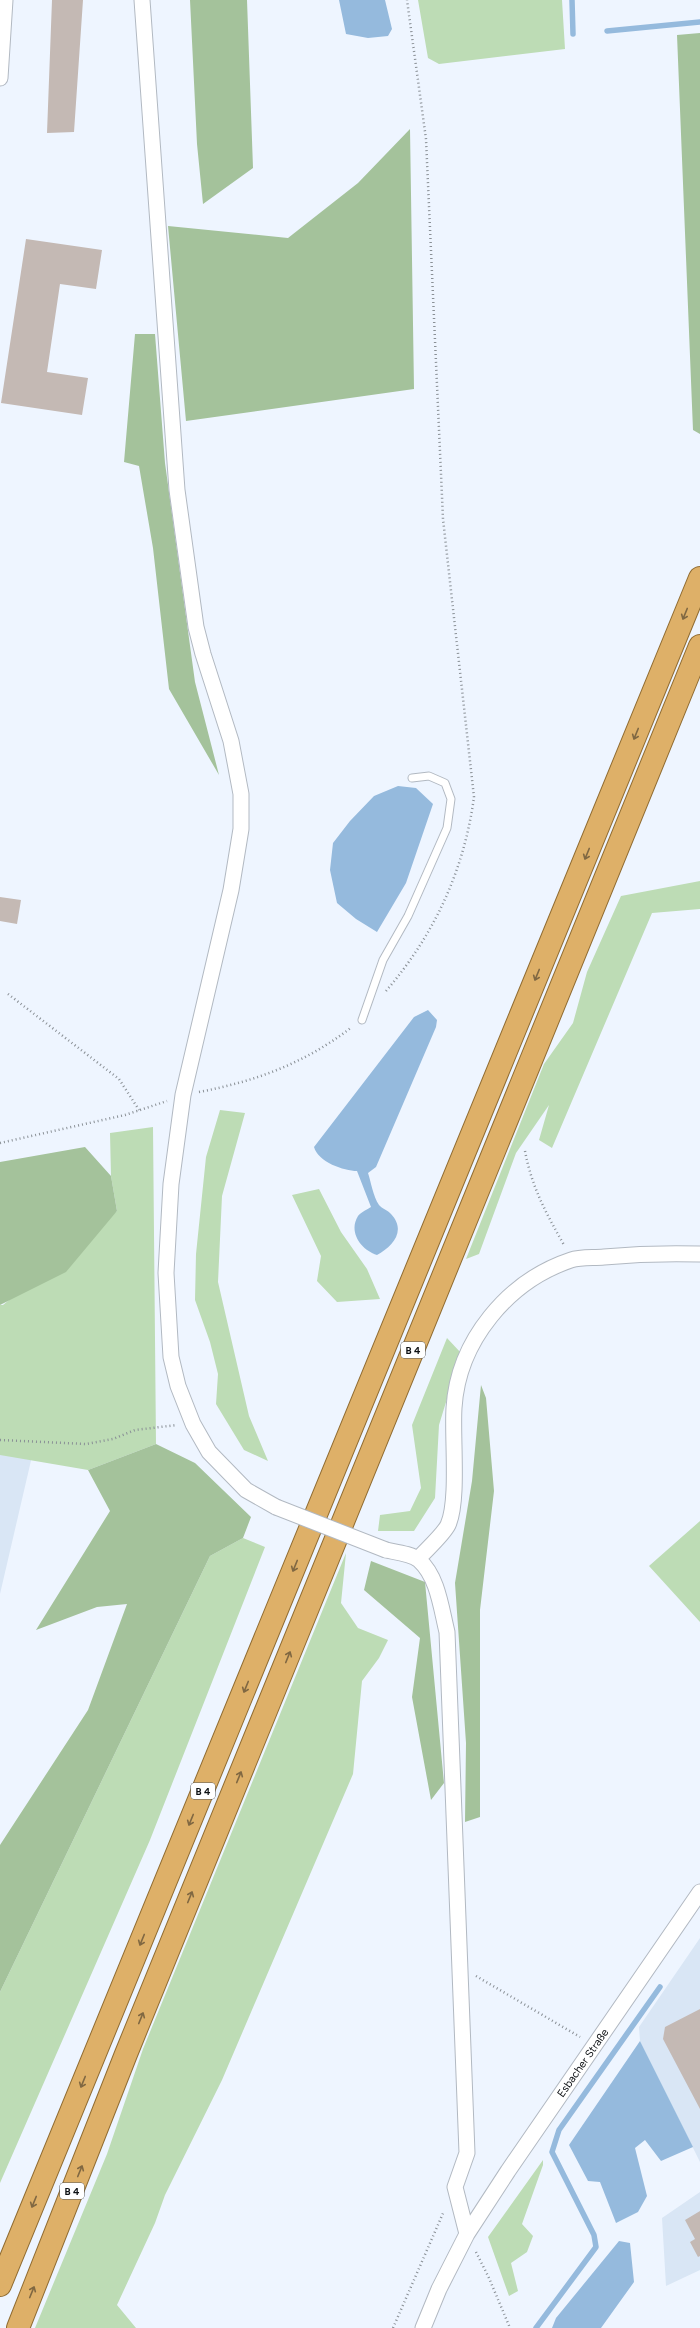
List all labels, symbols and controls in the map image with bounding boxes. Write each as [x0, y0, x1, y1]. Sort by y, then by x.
one-way arrow [681, 607, 689, 619]
one-way arrow [632, 728, 639, 740]
one-way arrow [582, 848, 590, 860]
one-way arrow [533, 968, 541, 980]
road number: B 4 [401, 1342, 425, 1358]
one-way arrow [291, 1560, 298, 1572]
one-way arrow [285, 1651, 293, 1663]
one-way arrow [241, 1680, 249, 1692]
one-way arrow [236, 1772, 244, 1784]
road number: B 4 [191, 1783, 215, 1799]
one-way arrow [187, 1813, 194, 1825]
one-way arrow [187, 1892, 195, 1904]
one-way arrow [137, 1934, 145, 1946]
one-way arrow [138, 2012, 145, 2024]
street label: Esbacher Straße [555, 2026, 611, 2100]
one-way arrow [79, 2076, 86, 2088]
one-way arrow [77, 2165, 85, 2177]
road number: B 4 [60, 2183, 84, 2199]
one-way arrow [30, 2195, 37, 2207]
one-way arrow [29, 2286, 37, 2298]

